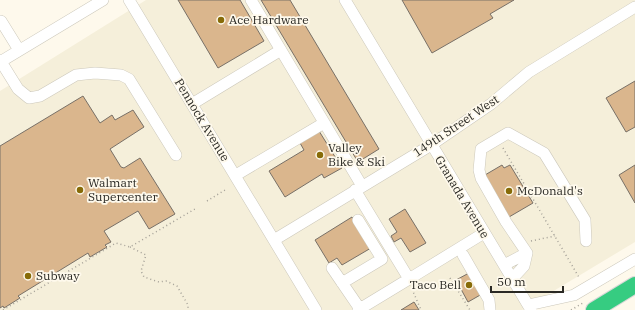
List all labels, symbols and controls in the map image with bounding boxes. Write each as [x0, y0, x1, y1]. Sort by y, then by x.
place label: Ace Hardware [229, 12, 309, 27]
marker: Ace Hardware [216, 15, 226, 25]
street label: Pennock Avenue [172, 76, 233, 164]
street label: 149th Street West [410, 91, 501, 160]
place label: Valley Bike & Ski [328, 140, 385, 169]
marker: Valley Bike & Ski [315, 150, 325, 160]
street label: Granada Avenue [432, 153, 493, 241]
place label: Walmart Supercenter [88, 175, 159, 204]
place label: McDonald's [517, 183, 583, 198]
marker: Walmart Supercenter [75, 185, 85, 195]
marker: McDonald's [504, 186, 514, 196]
place label: Subway [36, 268, 80, 283]
scale bar [491, 268, 563, 294]
marker: Subway [23, 271, 33, 281]
text: 50 m [497, 274, 526, 289]
place label: Taco Bell [410, 277, 461, 292]
marker: Taco Bell [464, 280, 474, 290]

